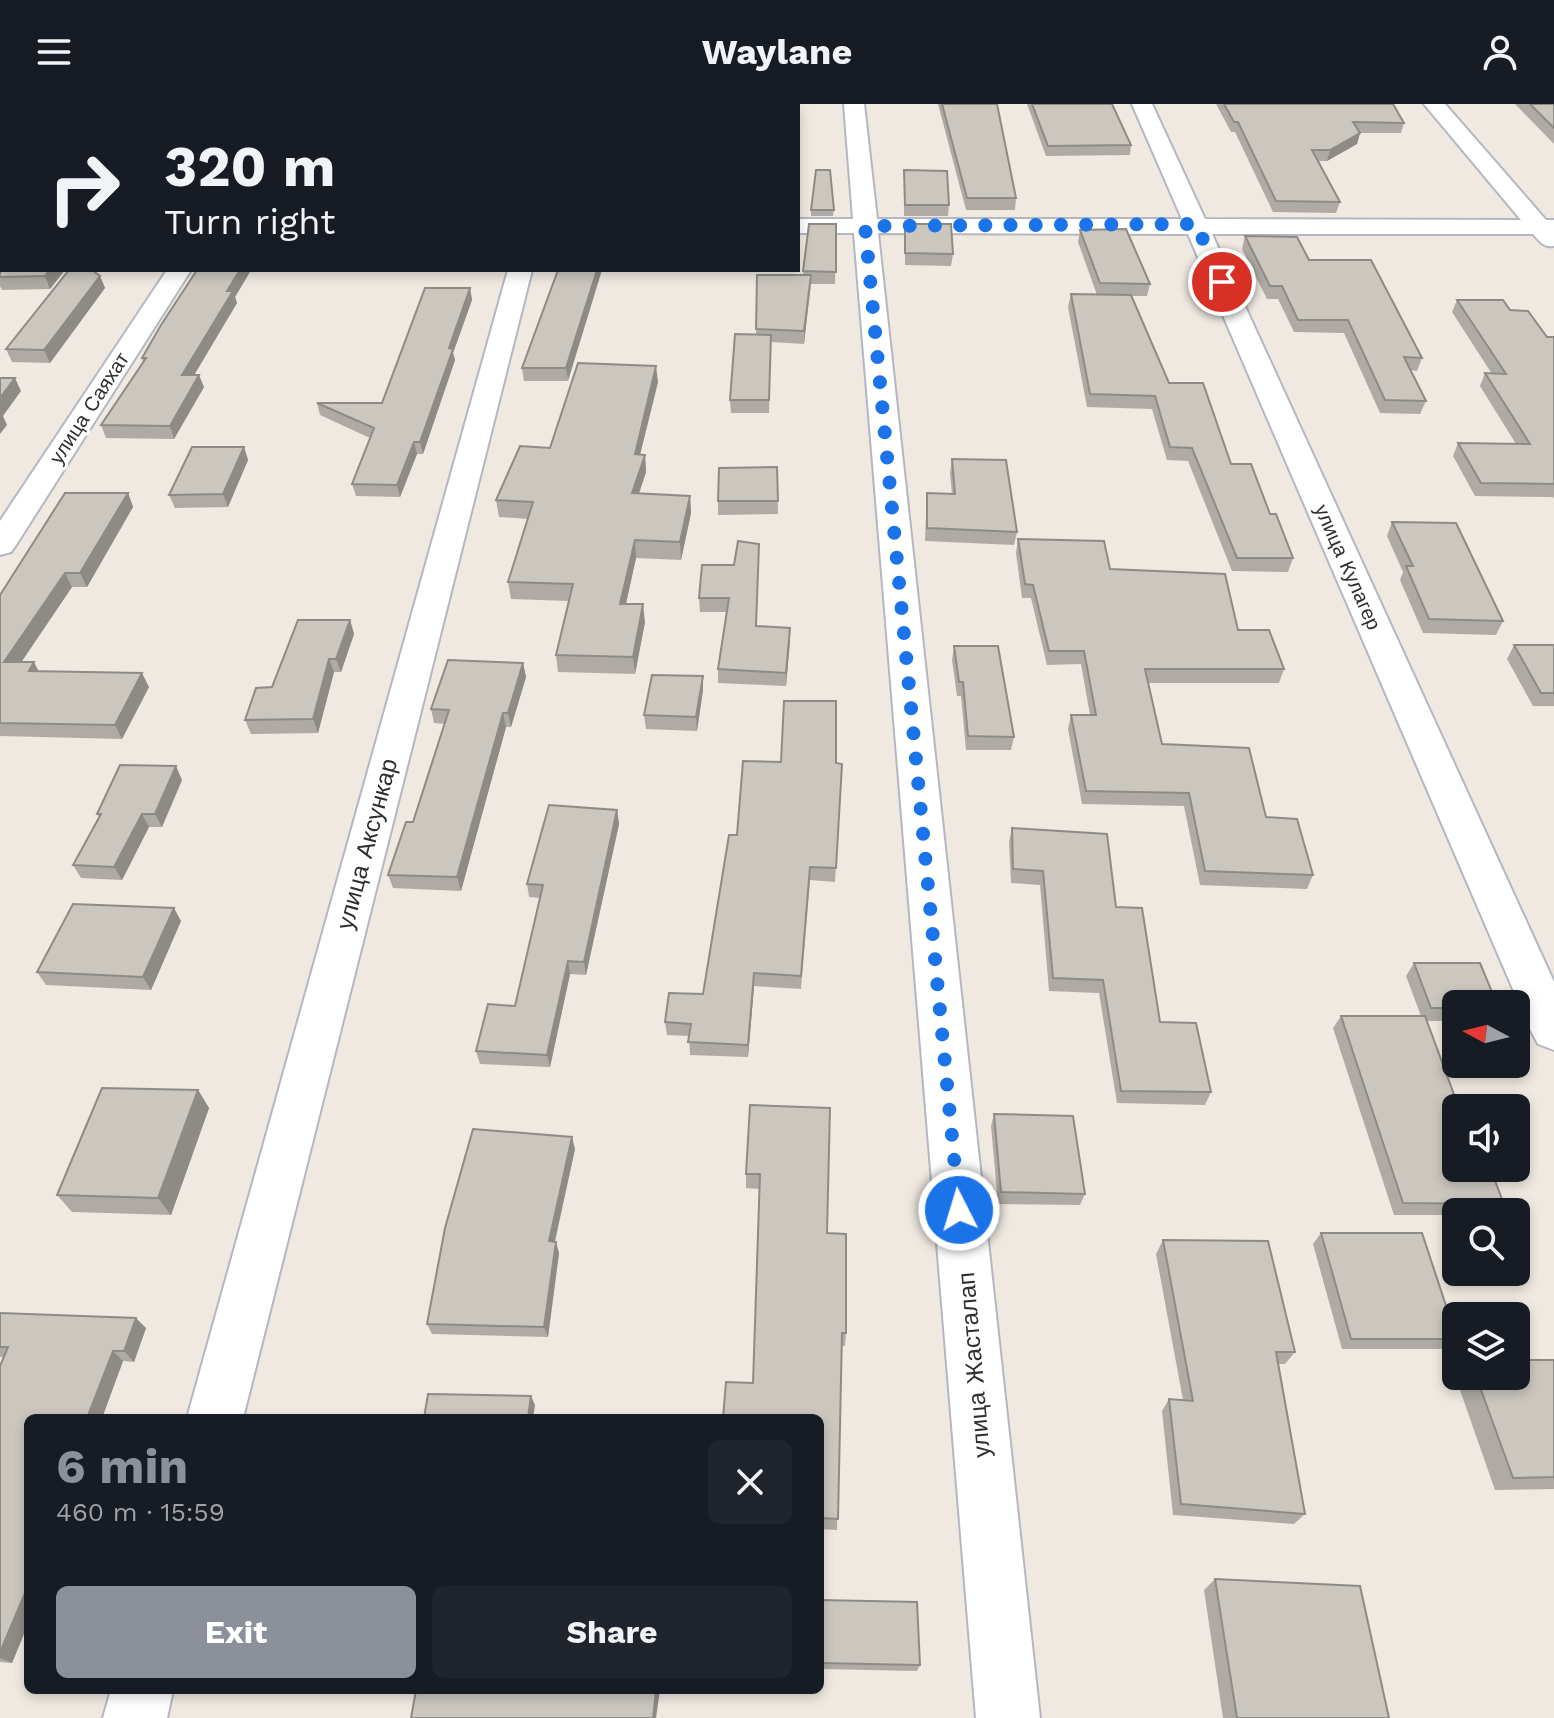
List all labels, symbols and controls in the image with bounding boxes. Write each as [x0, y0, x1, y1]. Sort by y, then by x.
icon: menu [32, 30, 76, 74]
icon: person [1478, 30, 1522, 74]
text: Waylane [702, 31, 852, 73]
text: 320 m [164, 134, 335, 200]
icon: right [32, 136, 136, 240]
text: Turn right [164, 201, 335, 243]
pin [1188, 248, 1256, 316]
icon: arrive [1200, 260, 1244, 304]
street label: улица Саяхат [44, 348, 134, 468]
street label: улица Кулагер [1310, 500, 1386, 634]
street label: улица Аксункар [331, 755, 403, 933]
north arrow [1442, 990, 1530, 1078]
map controls [1442, 990, 1530, 1390]
button: sound [1442, 1094, 1530, 1182]
position arrow [917, 1168, 1001, 1252]
button: search [1442, 1198, 1530, 1286]
street label: улица Жасталап [952, 1271, 996, 1459]
button: layers [1442, 1302, 1530, 1390]
text: 6 min [56, 1438, 188, 1495]
button: close [708, 1440, 792, 1524]
text: 460 m · 15:59 [56, 1497, 225, 1527]
button: Exit [56, 1586, 416, 1678]
button: Share [432, 1586, 792, 1678]

